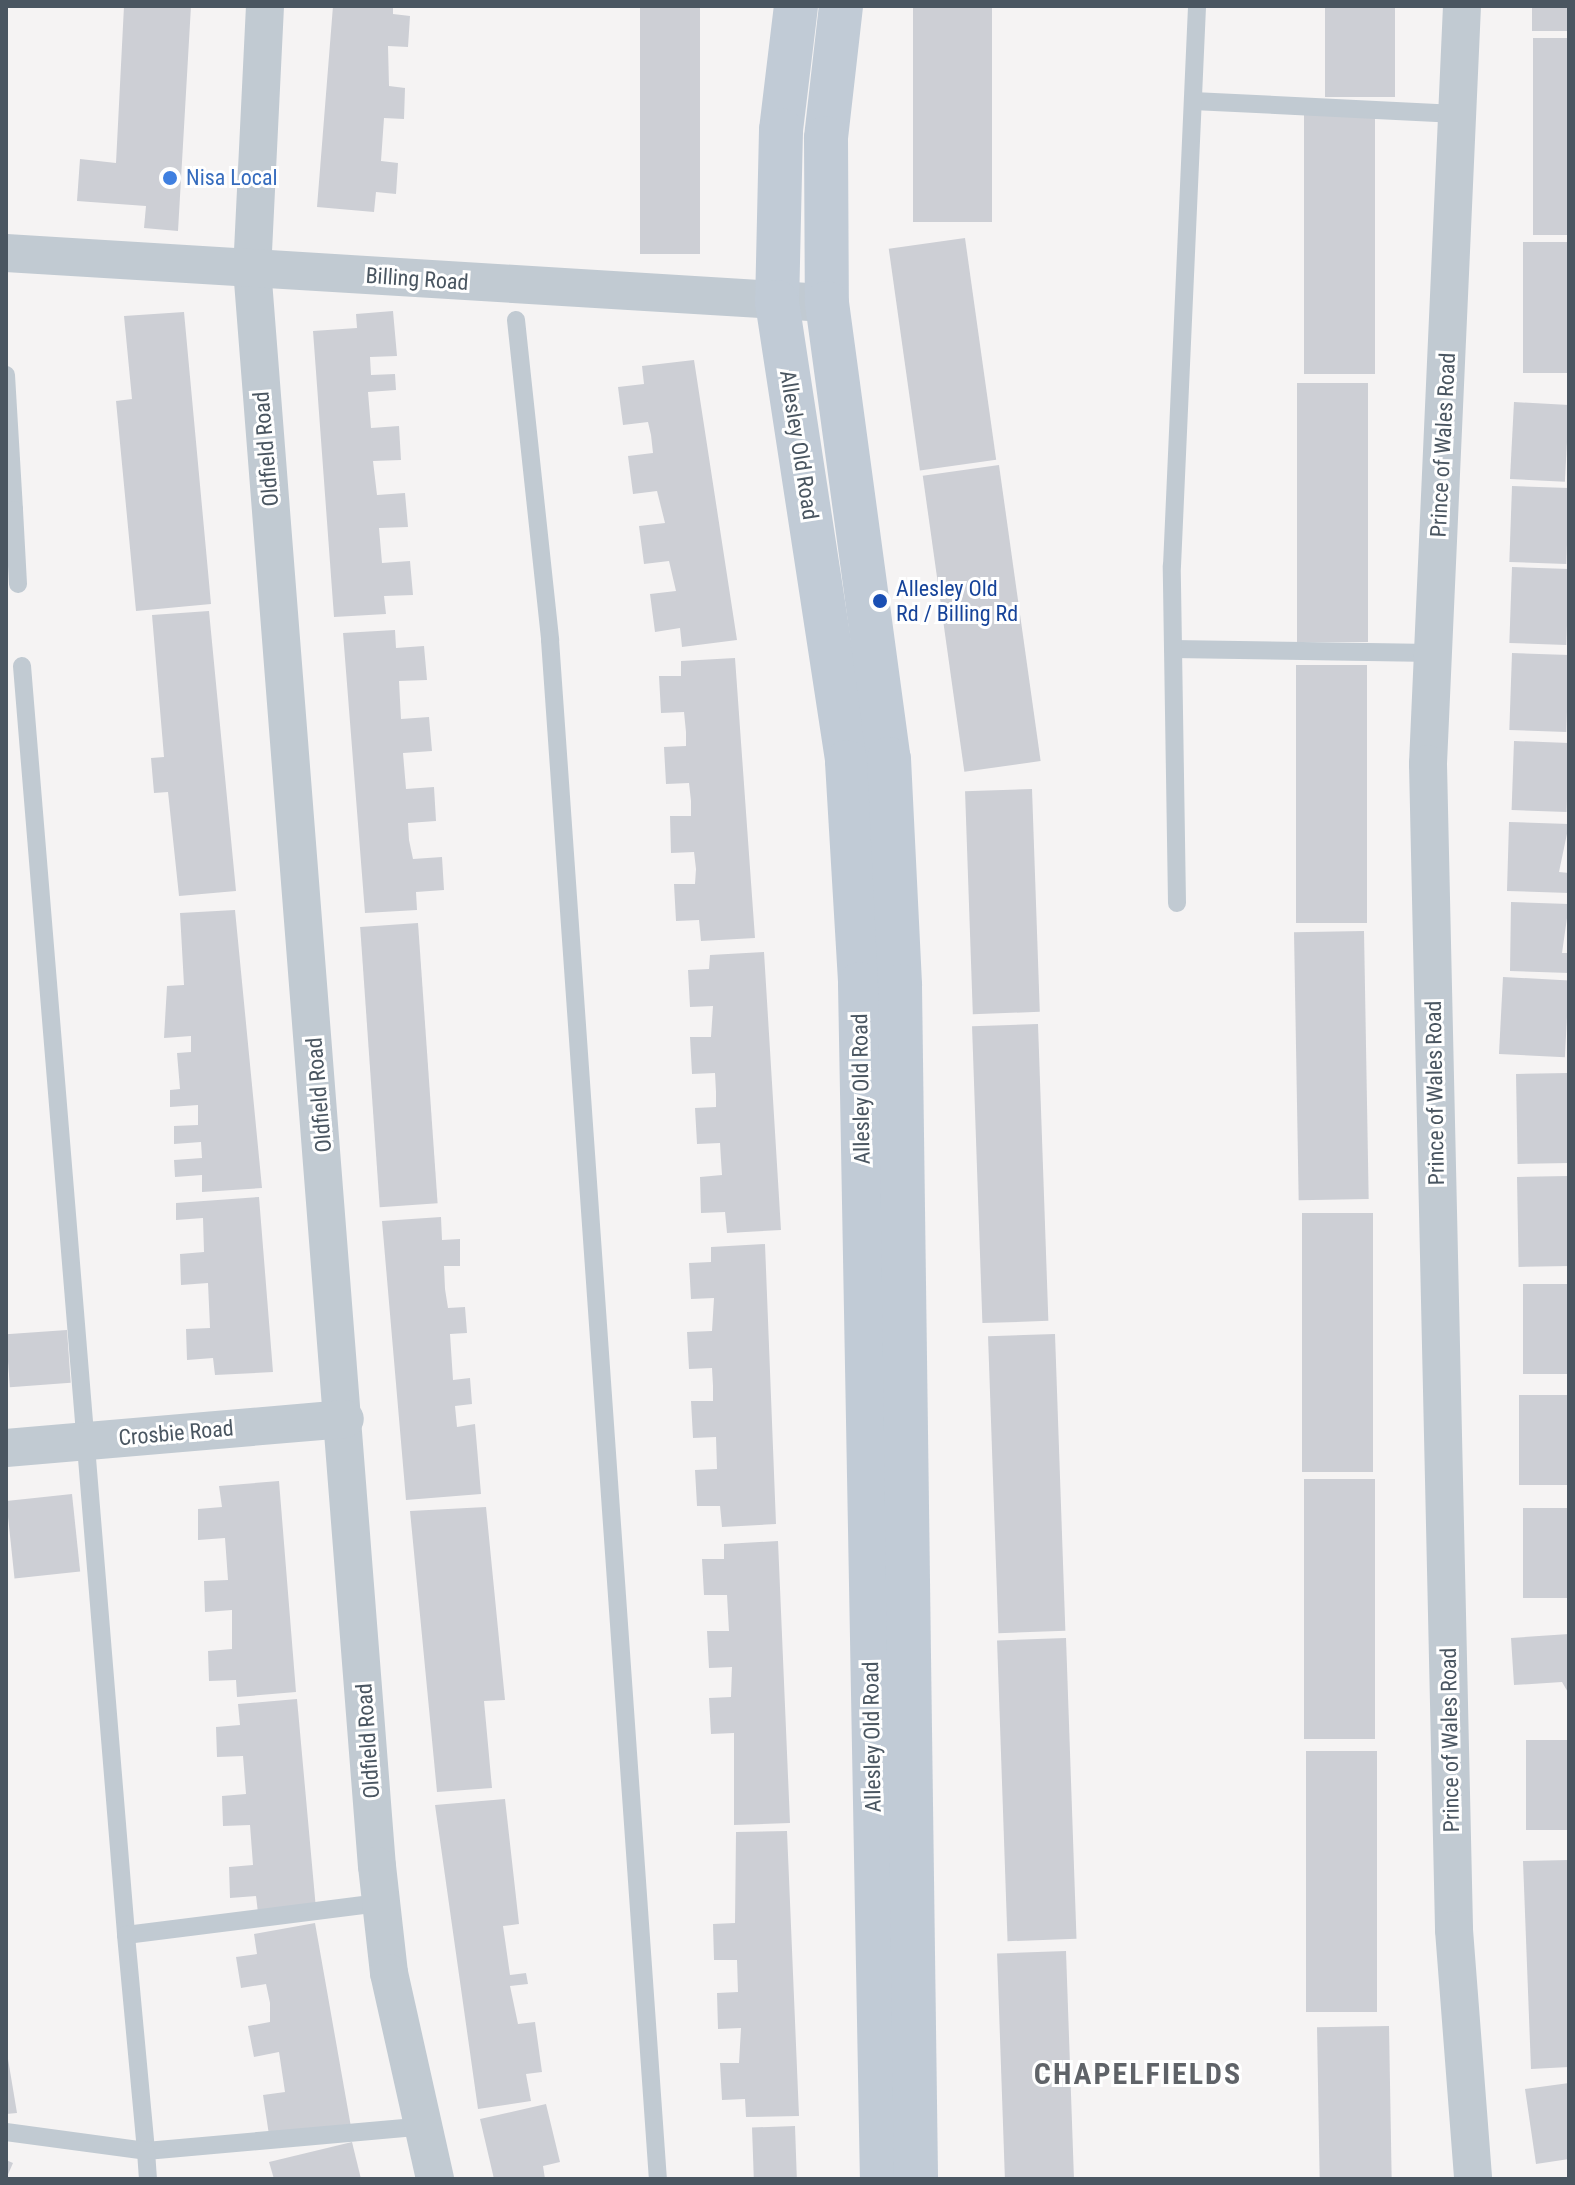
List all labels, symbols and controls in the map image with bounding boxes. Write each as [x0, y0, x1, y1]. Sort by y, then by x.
place label: Nisa Local [186, 165, 278, 191]
marker: Nisa Local [161, 169, 179, 187]
street label: Billing Road [365, 262, 469, 296]
street label: Prince of Wales Road [1425, 352, 1461, 538]
street label: Allesley Old Road [774, 368, 824, 522]
street label: Oldfield Road [248, 390, 284, 508]
place label: Allesley Old Rd / Billing Rd [896, 575, 1018, 626]
marker: Allesley Old Rd / Billing Rd [871, 592, 889, 610]
street label: Prince of Wales Road [1420, 1000, 1450, 1186]
street label: Allesley Old Road [846, 1013, 876, 1165]
street label: Oldfield Road [301, 1036, 337, 1154]
street label: Crosbie Road [117, 1415, 235, 1451]
street label: Prince of Wales Road [1435, 1647, 1465, 1833]
street label: Allesley Old Road [857, 1661, 887, 1813]
street label: Oldfield Road [351, 1682, 385, 1800]
district label: CHAPELFIELDS [1034, 2056, 1242, 2092]

